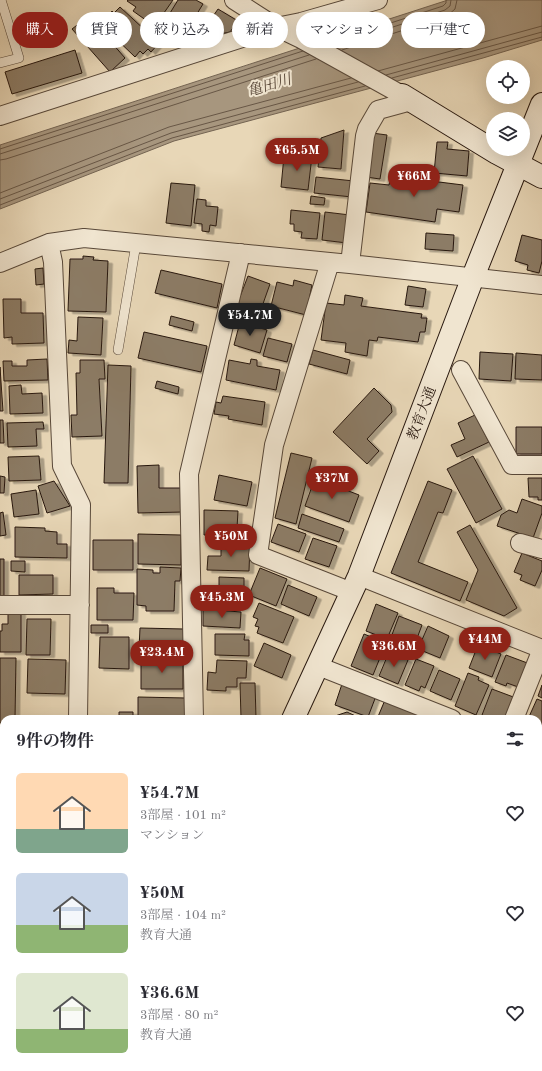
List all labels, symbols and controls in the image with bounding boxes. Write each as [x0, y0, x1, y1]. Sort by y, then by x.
chip: 購入 [12, 12, 68, 48]
chip: 賃貸 [76, 12, 132, 48]
chip: 絞り込み [140, 12, 224, 48]
chip: 新着 [232, 12, 288, 48]
chip: マンション [296, 12, 393, 48]
chip: 一戸建て [401, 12, 485, 48]
map controls [486, 60, 530, 156]
button: locate [486, 60, 530, 104]
water label: 亀田川 [245, 70, 295, 100]
button: layers [486, 112, 530, 156]
pin: ¥65.5M [264, 138, 330, 172]
text: ¥65.5M [274, 144, 320, 157]
pin: ¥66M [390, 164, 438, 198]
text: ¥66M [397, 170, 431, 183]
pin: ¥54.7M [217, 303, 283, 337]
text: ¥54.7M [227, 309, 273, 322]
street label: 教育大通 [404, 384, 439, 442]
pin: ¥37M [308, 466, 356, 500]
text: ¥37M [315, 472, 349, 485]
pin: ¥50M [207, 524, 255, 558]
text: ¥50M [214, 530, 248, 543]
pin: ¥45.3M [189, 585, 255, 619]
text: ¥45.3M [199, 591, 245, 604]
pin: ¥44M [461, 627, 509, 661]
text: ¥44M [468, 633, 502, 646]
pin: ¥36.6M [361, 634, 427, 668]
pin: ¥23.4M [129, 640, 195, 674]
text: ¥36.6M [371, 640, 417, 653]
text: ¥23.4M [139, 646, 185, 659]
icon: filters [504, 728, 526, 750]
text: 9件の物件 [16, 733, 94, 750]
text: ¥54.7M [140, 785, 199, 802]
icon: home [48, 789, 96, 837]
icon: heart [504, 802, 526, 824]
text: 3部屋 · 101 m² [140, 809, 226, 822]
text: マンション [140, 829, 204, 842]
text: ¥50M [140, 885, 185, 902]
icon: home [48, 889, 96, 937]
icon: heart [504, 902, 526, 924]
text: 3部屋 · 104 m² [140, 909, 226, 922]
text: 教育大通 [140, 929, 192, 942]
text: ¥36.6M [140, 985, 199, 1002]
icon: home [48, 989, 96, 1037]
icon: heart [504, 1002, 526, 1024]
text: 3部屋 · 80 m² [140, 1009, 218, 1022]
text: 教育大通 [140, 1029, 192, 1042]

